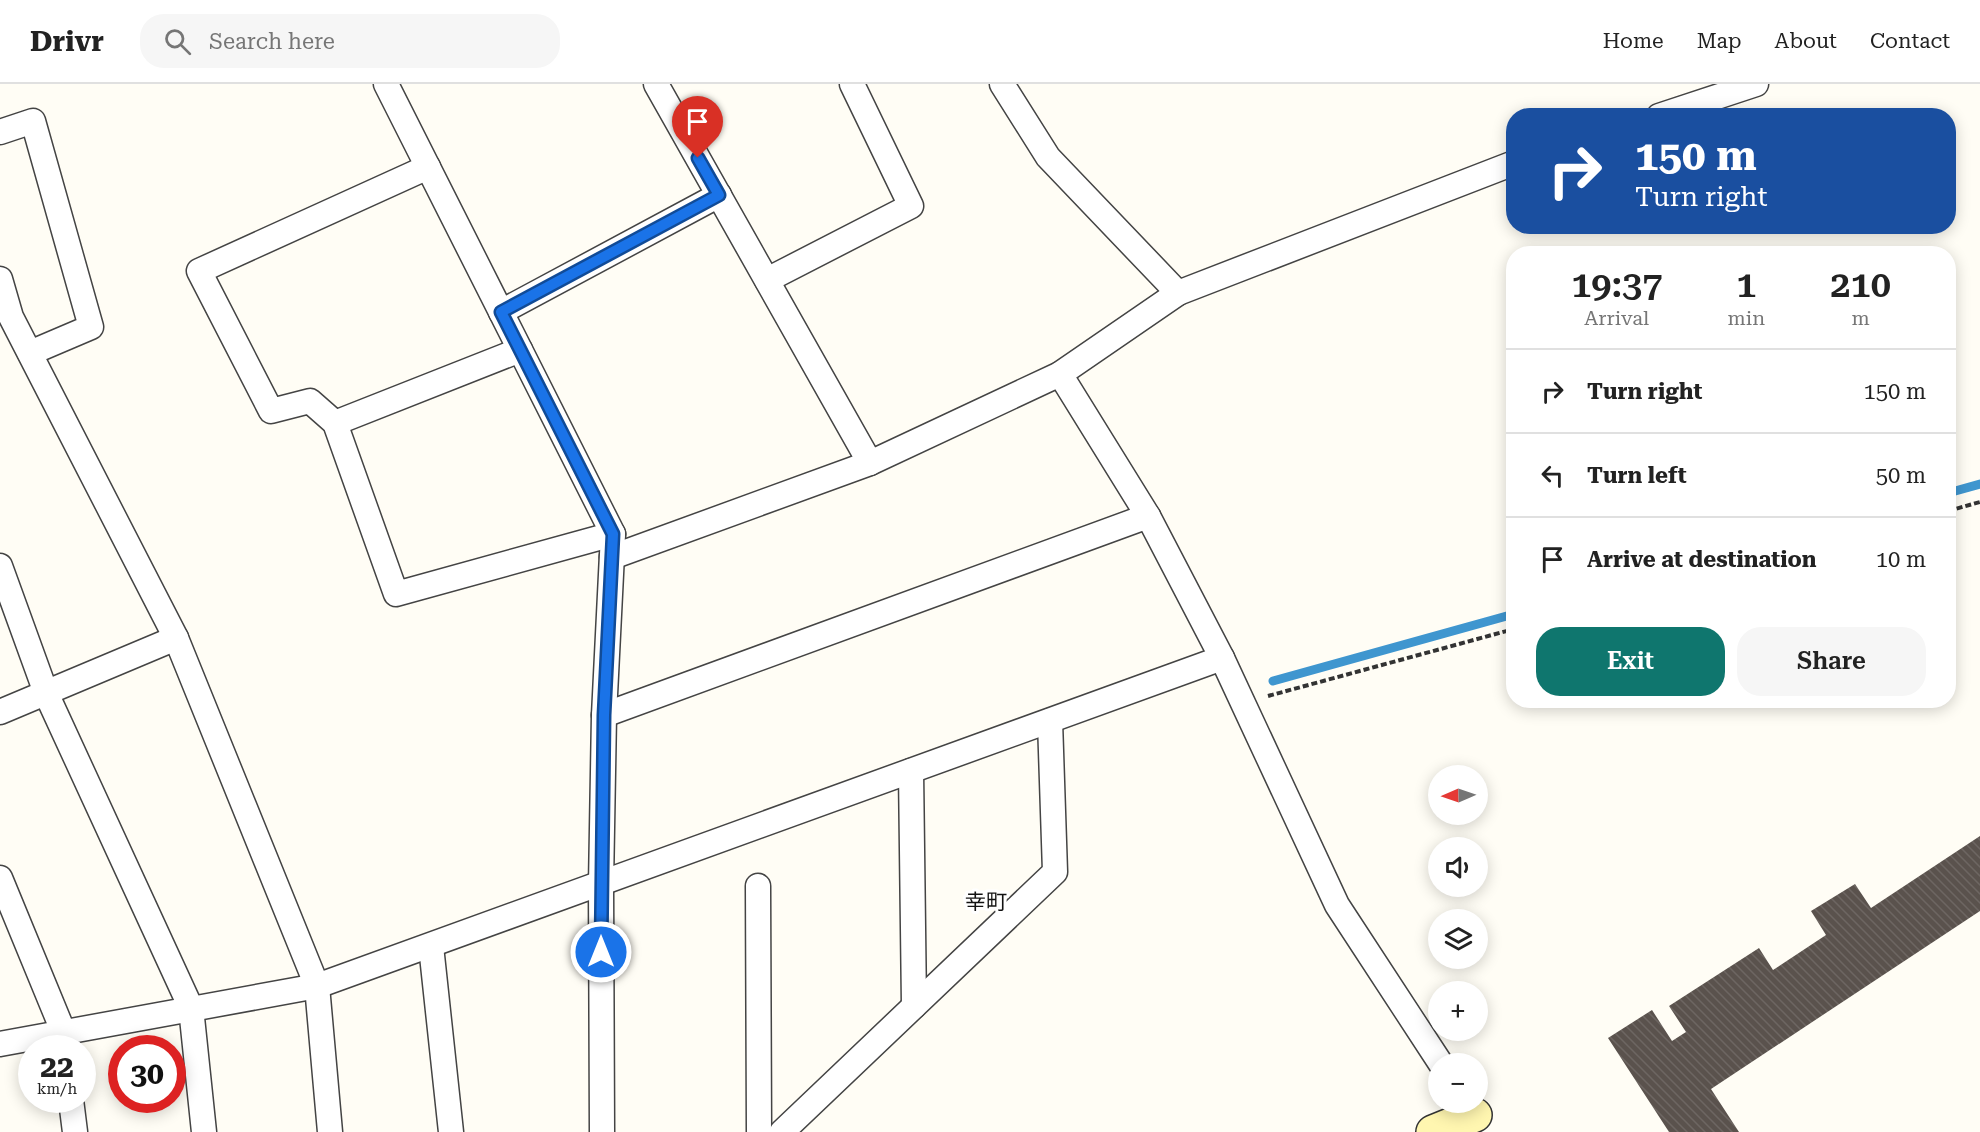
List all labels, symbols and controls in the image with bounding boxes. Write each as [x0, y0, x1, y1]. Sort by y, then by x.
search box [140, 14, 560, 68]
text: Drivr [30, 25, 104, 58]
icon: search [161, 25, 194, 58]
text: Search here [209, 29, 335, 54]
text: Home [1603, 29, 1664, 53]
text: Map [1697, 29, 1742, 53]
text: About [1775, 29, 1837, 53]
text: Contact [1870, 29, 1950, 53]
pin [672, 96, 723, 158]
icon: arrive [681, 105, 714, 138]
text: 150 m [1635, 131, 1757, 180]
icon: right [1536, 132, 1614, 210]
text: Turn right [1635, 181, 1768, 213]
text: 19:37 [1571, 264, 1662, 306]
text: 1 [1736, 264, 1756, 306]
text: 210 [1830, 264, 1891, 306]
text: Arrival [1584, 306, 1649, 330]
text: min [1728, 306, 1765, 330]
text: m [1851, 306, 1870, 330]
icon: right [1536, 375, 1569, 408]
text: Turn right [1587, 379, 1702, 404]
text: 150 m [1863, 379, 1926, 404]
icon: left [1536, 459, 1569, 492]
text: Turn left [1587, 463, 1687, 488]
text: 50 m [1876, 463, 1926, 488]
icon: arrive [1536, 543, 1569, 576]
text: Arrive at destination [1587, 547, 1816, 572]
text: 10 m [1876, 547, 1926, 572]
button: Exit [1536, 627, 1725, 696]
button: Share [1737, 627, 1926, 696]
north arrow [1428, 765, 1488, 825]
map controls [1428, 765, 1488, 1113]
button: sound [1428, 837, 1488, 897]
district label: 幸町 [965, 890, 1007, 914]
button: layers [1428, 909, 1488, 969]
position arrow [569, 920, 633, 984]
button: + [1428, 981, 1488, 1041]
speed limit sign: 30 [108, 1035, 186, 1113]
text: 22 [40, 1049, 74, 1084]
button: − [1428, 1053, 1488, 1113]
text: km/h [37, 1080, 77, 1098]

